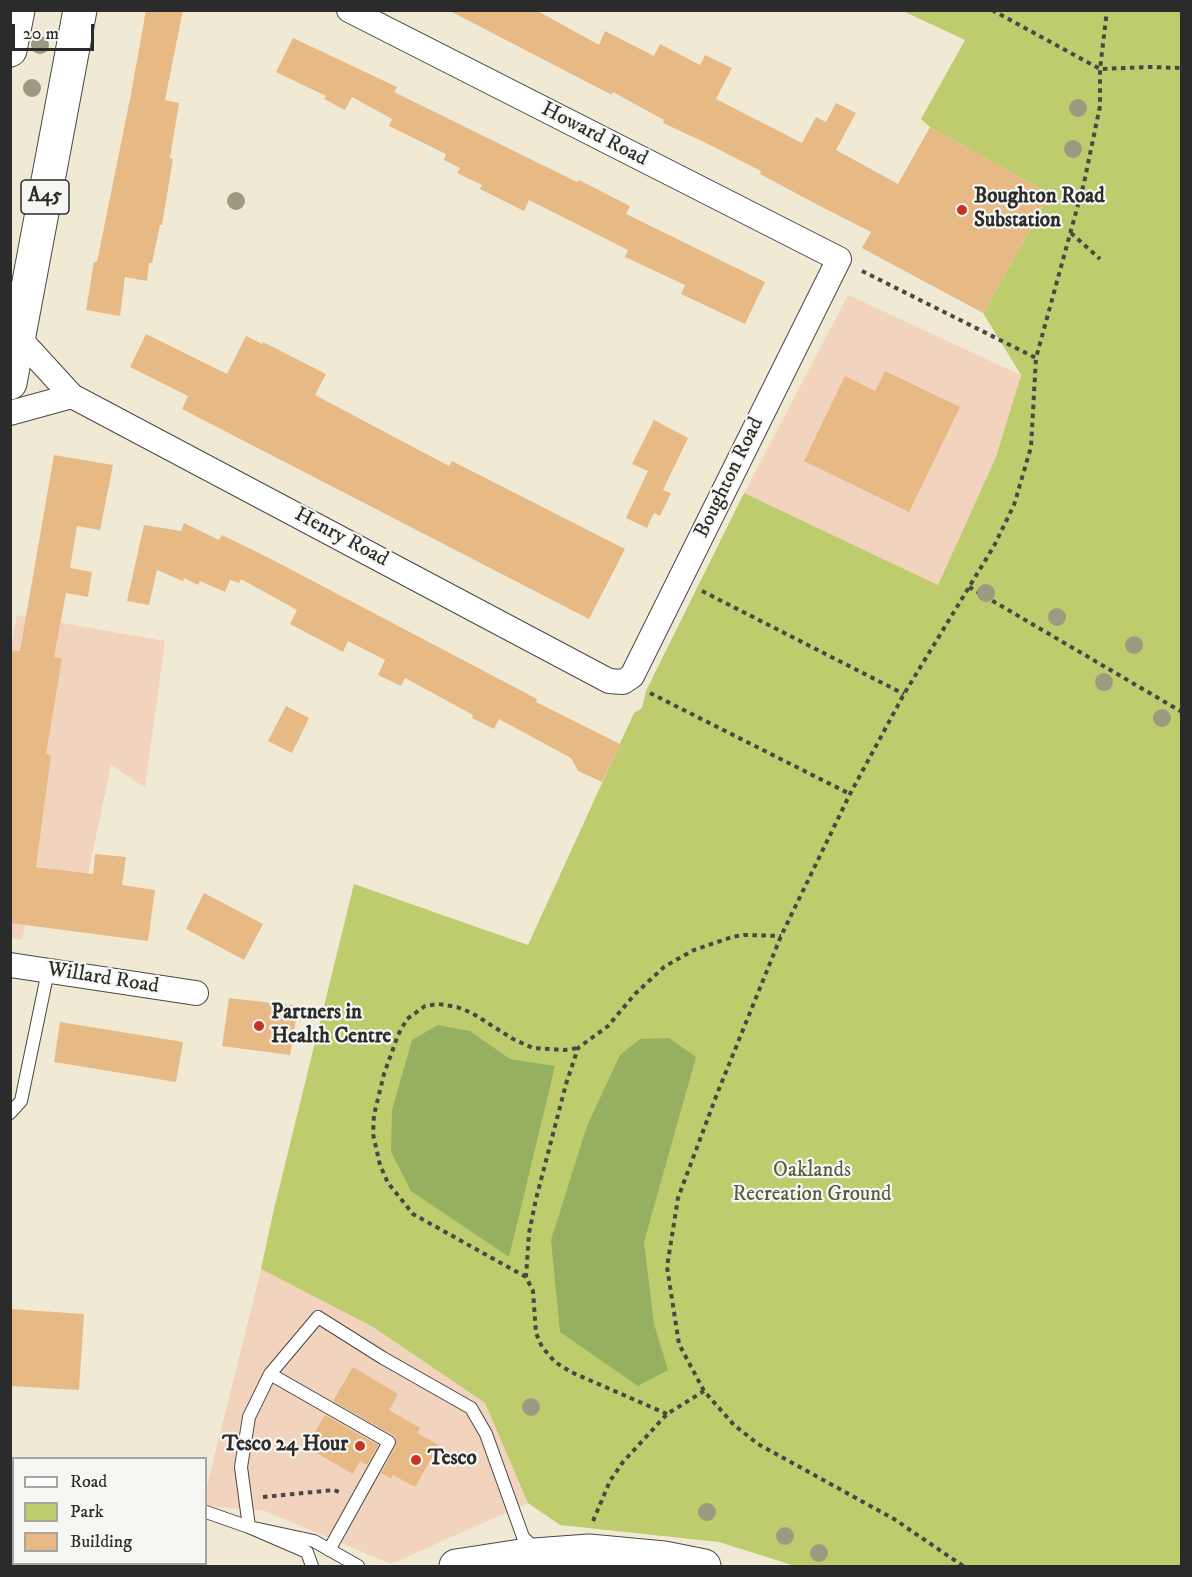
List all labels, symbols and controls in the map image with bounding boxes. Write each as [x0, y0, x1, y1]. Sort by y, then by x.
scale bar [15, 12, 98, 50]
text: 20 m [23, 23, 59, 45]
street label: Howard Road [537, 97, 651, 173]
road number: A45 [21, 180, 69, 214]
place label: Boughton Road Substation [974, 185, 1105, 235]
marker: Boughton Road Substation [955, 203, 969, 217]
street label: Boughton Road [690, 414, 770, 542]
street label: Henry Road [290, 503, 392, 573]
street label: Willard Road [46, 958, 160, 1000]
place label: Partners in Health Centre [271, 1001, 391, 1051]
marker: Partners in Health Centre [252, 1019, 266, 1033]
park label: Oaklands Recreation Ground [732, 1159, 892, 1209]
place label: Tesco 24 Hour [222, 1433, 348, 1459]
marker: Tesco 24 Hour [353, 1439, 367, 1453]
place label: Tesco [428, 1447, 477, 1473]
marker: Tesco [409, 1453, 423, 1467]
legend [12, 1457, 207, 1565]
text: Road [70, 1471, 107, 1493]
text: Park [70, 1501, 104, 1523]
text: Building [70, 1531, 132, 1553]

